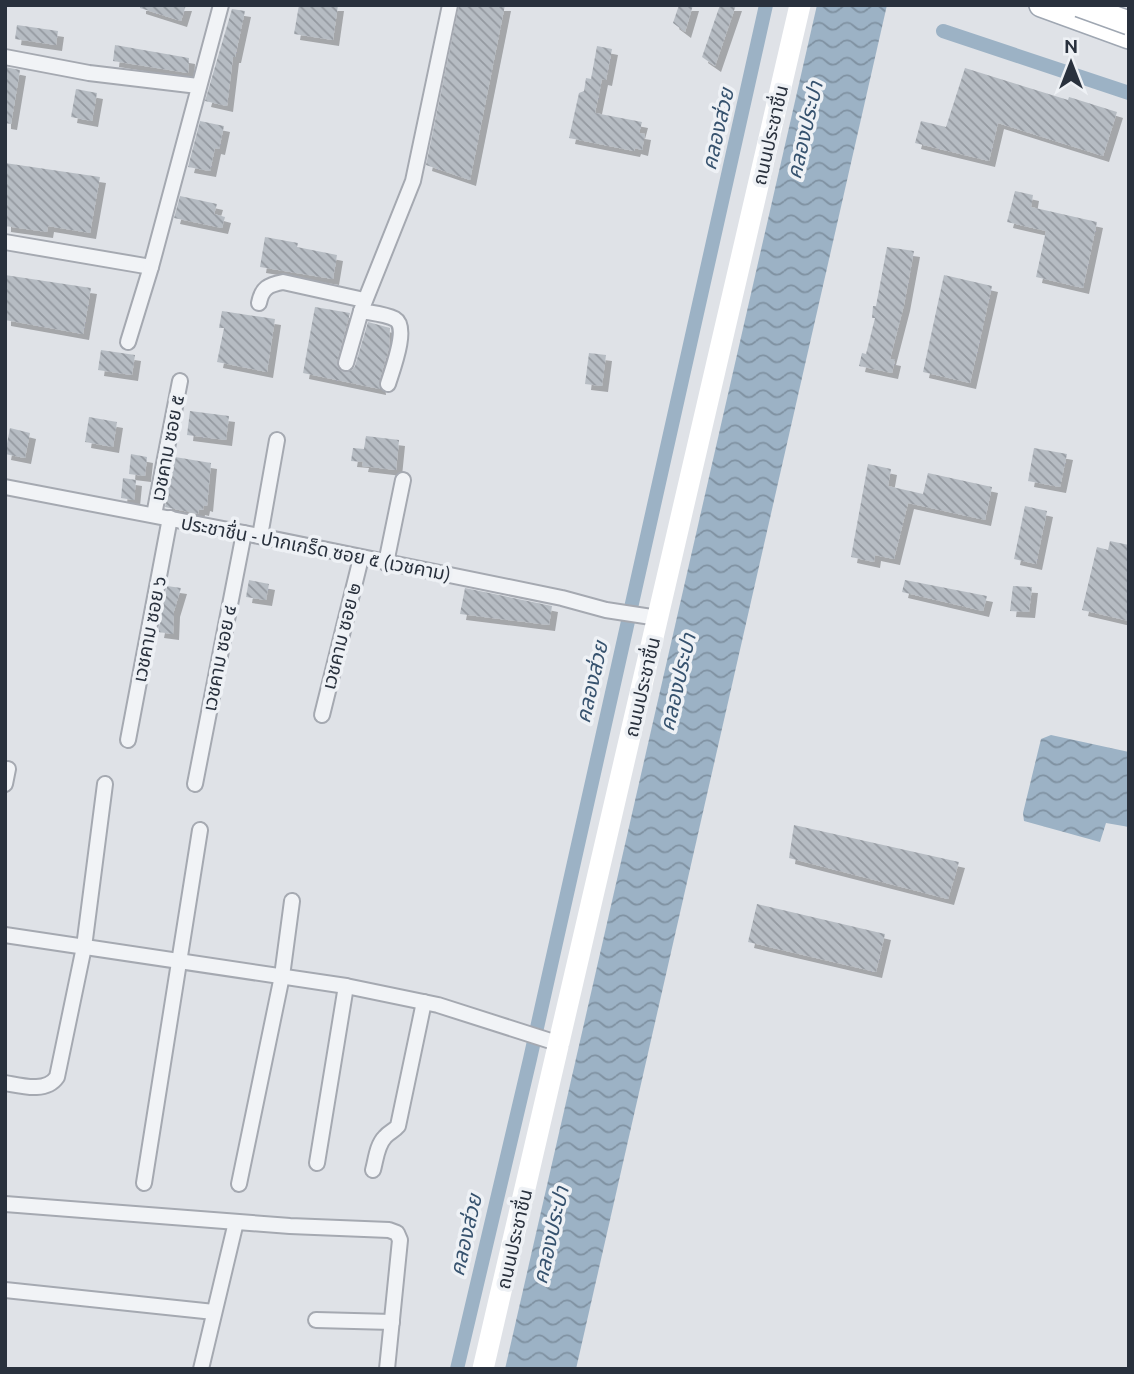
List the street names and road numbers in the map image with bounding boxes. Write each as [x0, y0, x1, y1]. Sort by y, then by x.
street label: ถนนประชาชื่น [746, 82, 792, 187]
street label: เวชคาม ซอย ๕ [146, 393, 188, 503]
street label: ประชาชื่น - ปากเกร็ด ซอย ๕ (เวชคาม) [179, 509, 453, 585]
street label: เวชคาม ซอย ๖ [128, 574, 170, 684]
street label: เวชคาม ซอย ๒ [317, 580, 365, 692]
street label: เวชคาม ซอย ๔ [198, 603, 240, 713]
street label: ถนนประชาชื่น [618, 634, 664, 739]
street label: ถนนประชาชื่น [490, 1186, 536, 1291]

